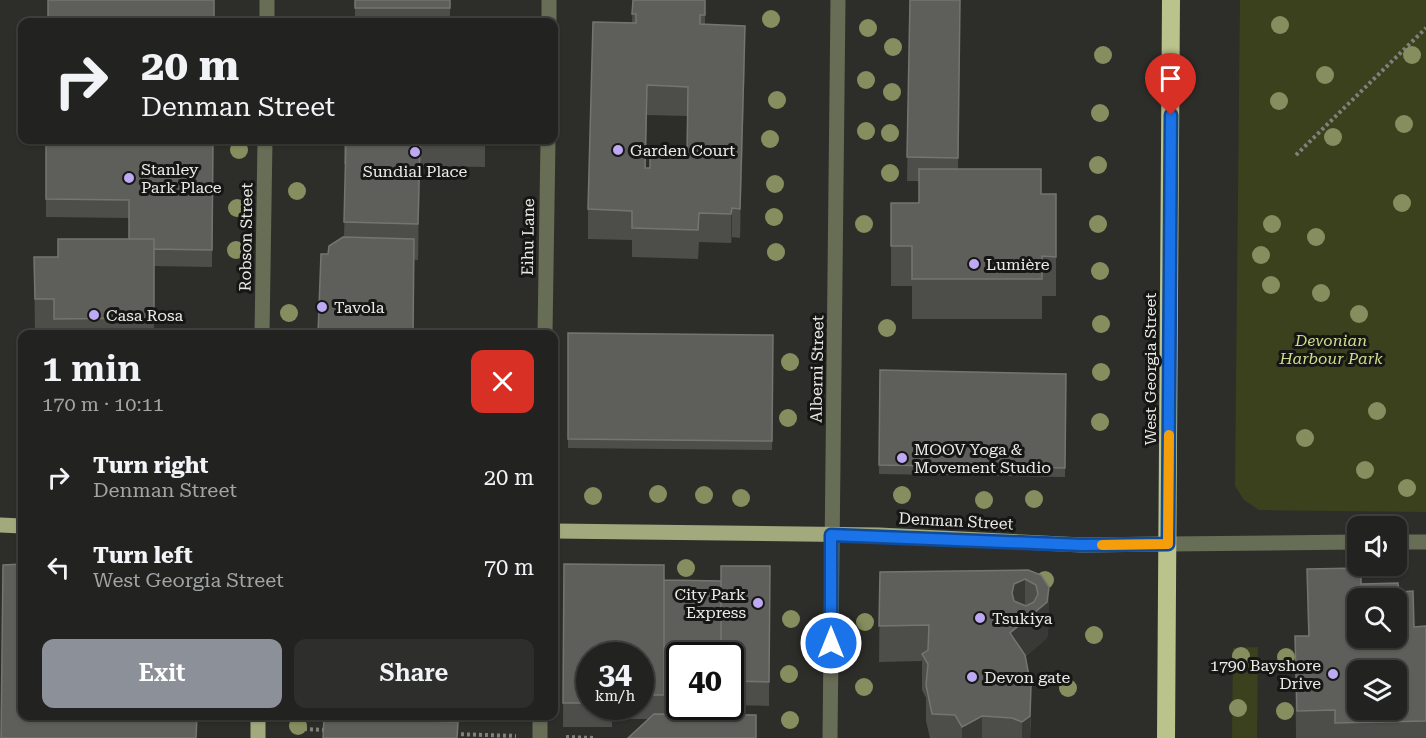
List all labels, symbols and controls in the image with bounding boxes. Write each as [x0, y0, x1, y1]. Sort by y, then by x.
text: 20 m [141, 41, 239, 90]
icon: right [42, 42, 120, 120]
pin [1145, 53, 1196, 115]
icon: arrive [1154, 62, 1187, 95]
text: Denman Street [141, 91, 335, 123]
place label: Garden Court [630, 141, 735, 160]
marker: Garden Court [611, 143, 625, 157]
marker: Sundial Place [408, 145, 422, 159]
place label: Stanley Park Place [141, 160, 222, 197]
place label: Sundial Place [363, 162, 468, 181]
marker: Stanley Park Place [122, 171, 136, 185]
street label: Robson Street [236, 182, 256, 291]
street label: Eihu Lane [518, 198, 538, 276]
place label: Lumière [986, 255, 1050, 274]
marker: Lumière [967, 257, 981, 271]
street label: West Georgia Street [1141, 293, 1160, 445]
place label: Tavola [334, 298, 385, 317]
marker: Tavola [315, 300, 329, 314]
place label: Casa Rosa [106, 306, 184, 325]
marker: Casa Rosa [87, 308, 101, 322]
street label: Alberni Street [807, 315, 827, 423]
park label: Devonian Harbour Park [1278, 331, 1383, 368]
text: 1 min [42, 348, 141, 390]
button: close [471, 350, 534, 413]
text: 170 m · 10:11 [42, 392, 164, 416]
place label: MOOV Yoga & Movement Studio [914, 440, 1051, 477]
marker: MOOV Yoga & Movement Studio [895, 451, 909, 465]
text: Turn right [93, 453, 208, 478]
icon: right [42, 461, 75, 494]
text: 20 m [484, 465, 534, 490]
text: Denman Street [93, 478, 237, 502]
street label: Denman Street [898, 509, 1014, 533]
map controls [1347, 516, 1407, 720]
button: sound [1347, 516, 1407, 576]
text: Turn left [93, 543, 193, 568]
icon: left [42, 551, 75, 584]
text: 70 m [484, 555, 534, 580]
text: West Georgia Street [93, 568, 284, 592]
place label: City Park Express [674, 585, 746, 622]
button: search [1347, 588, 1407, 648]
marker: City Park Express [751, 596, 765, 610]
place label: Tsukiya [992, 609, 1053, 628]
position arrow [799, 611, 863, 675]
marker: Tsukiya [973, 611, 987, 625]
button: Exit [42, 639, 282, 708]
button: Share [294, 639, 534, 708]
speed limit sign: 40 [666, 642, 744, 720]
text: 34 [598, 656, 632, 691]
place label: 1790 Bayshore Drive [1210, 656, 1321, 693]
button: layers [1347, 660, 1407, 720]
marker: 1790 Bayshore Drive [1326, 667, 1340, 681]
place label: Devon gate [984, 668, 1070, 687]
marker: Devon gate [965, 670, 979, 684]
text: km/h [595, 687, 635, 705]

